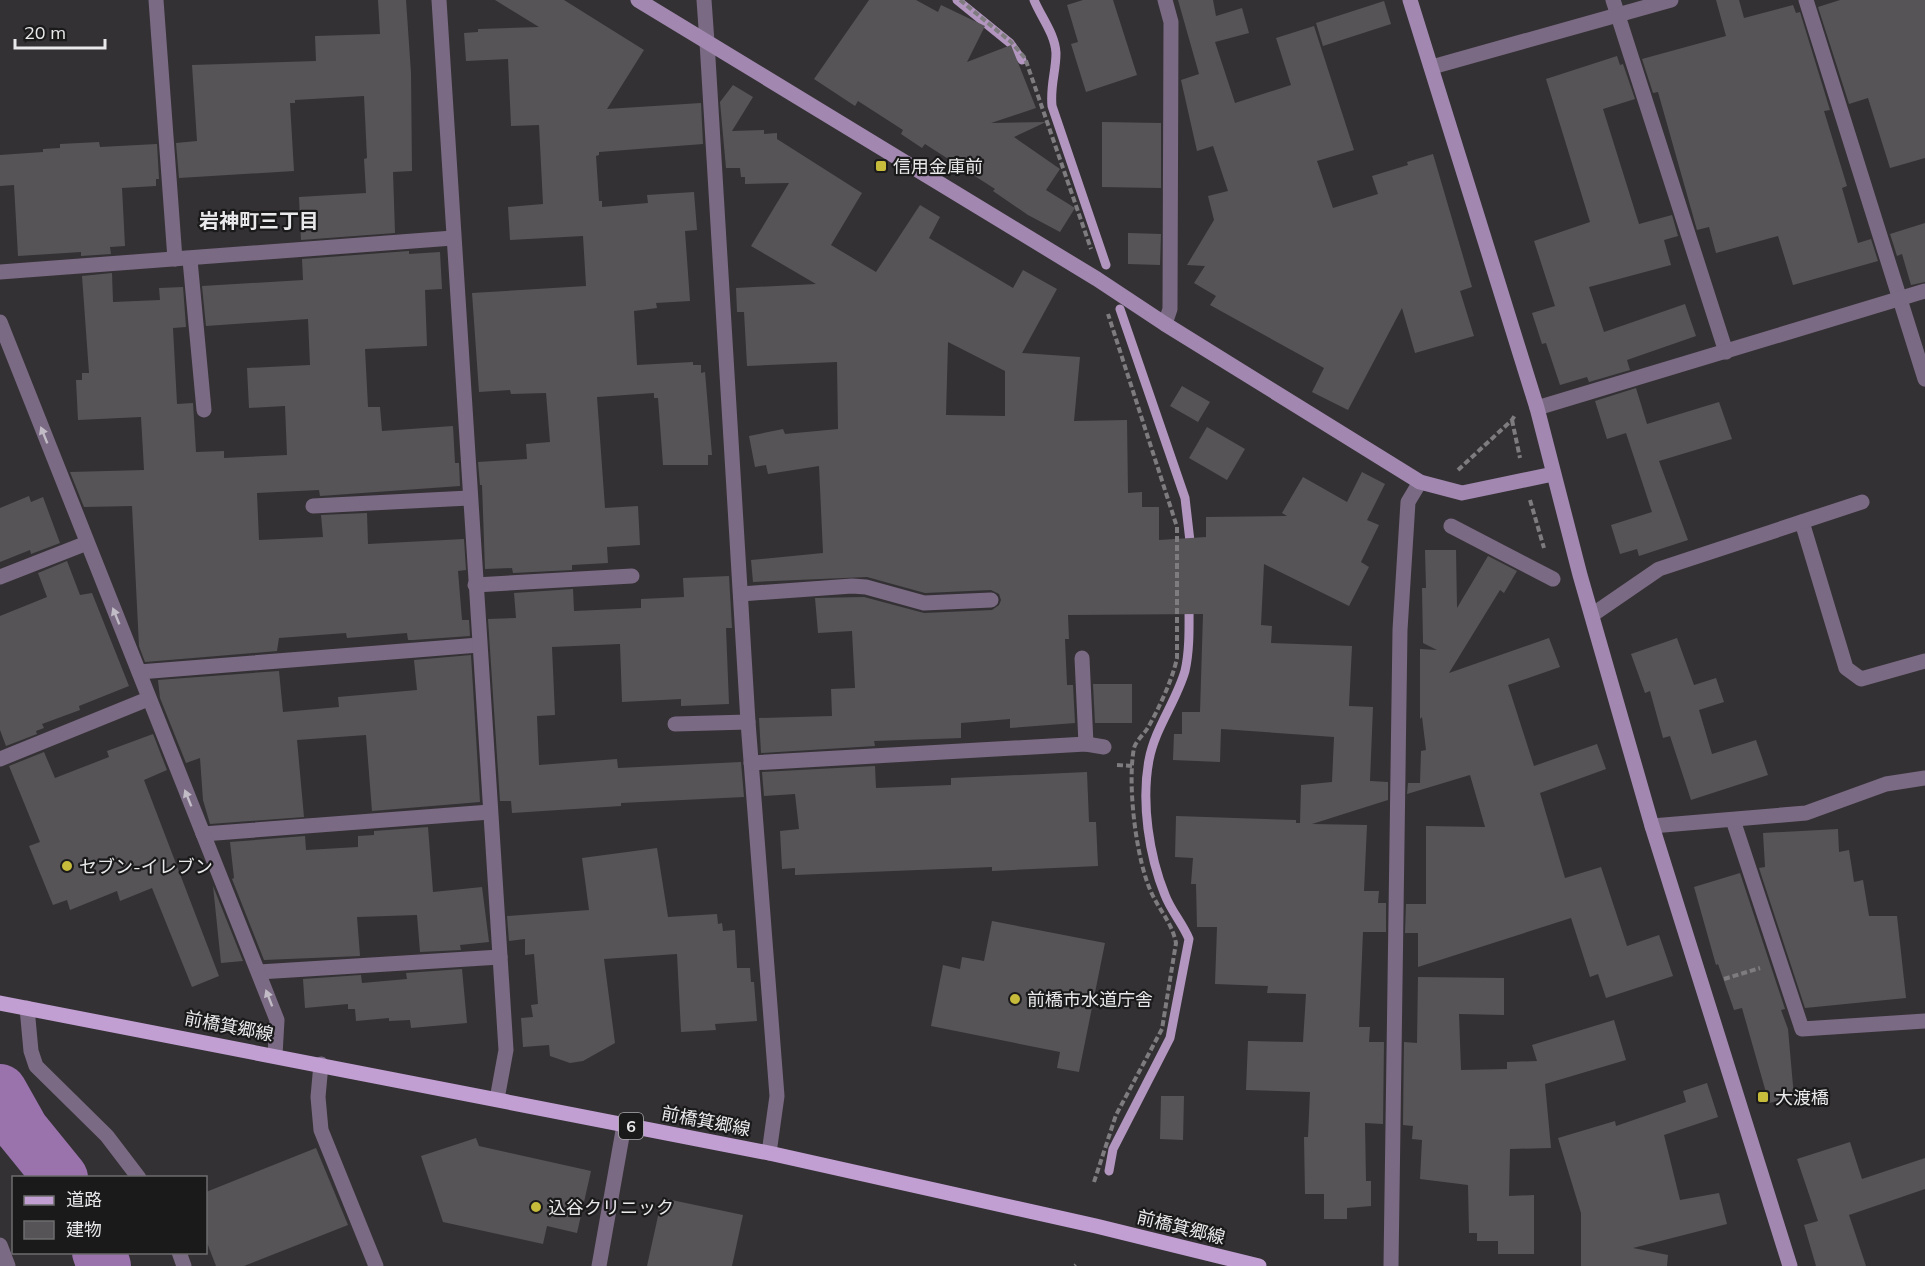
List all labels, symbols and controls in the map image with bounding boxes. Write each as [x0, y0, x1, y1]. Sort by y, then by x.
scale bar [15, 12, 105, 50]
text: 20 m [24, 21, 66, 44]
place label: 信用金庫前 [893, 155, 983, 178]
marker: 信用金庫前 [874, 159, 888, 173]
district label: 岩神町三丁目 [199, 208, 319, 233]
one-way arrow [39, 426, 48, 444]
one-way arrow [111, 607, 121, 625]
one-way arrow [183, 788, 193, 806]
place label: セブン-イレブン [79, 855, 213, 878]
marker: セブン-イレブン [60, 859, 74, 873]
place label: 前橋市水道庁舎 [1027, 988, 1153, 1011]
one-way arrow [264, 989, 273, 1007]
marker: 前橋市水道庁舎 [1008, 992, 1022, 1006]
street label: 前橋箕郷線 [183, 1006, 275, 1046]
place label: 大渡橋 [1775, 1086, 1829, 1109]
marker: 大渡橋 [1756, 1090, 1770, 1104]
street label: 前橋箕郷線 [660, 1101, 752, 1141]
road number: 6 [619, 1113, 643, 1139]
legend [12, 1176, 207, 1254]
text: 道路 [66, 1188, 102, 1211]
place label: 込谷クリニック [548, 1196, 674, 1219]
marker: 込谷クリニック [529, 1200, 543, 1214]
street label: 前橋箕郷線 [1135, 1205, 1227, 1249]
text: 建物 [66, 1218, 102, 1241]

